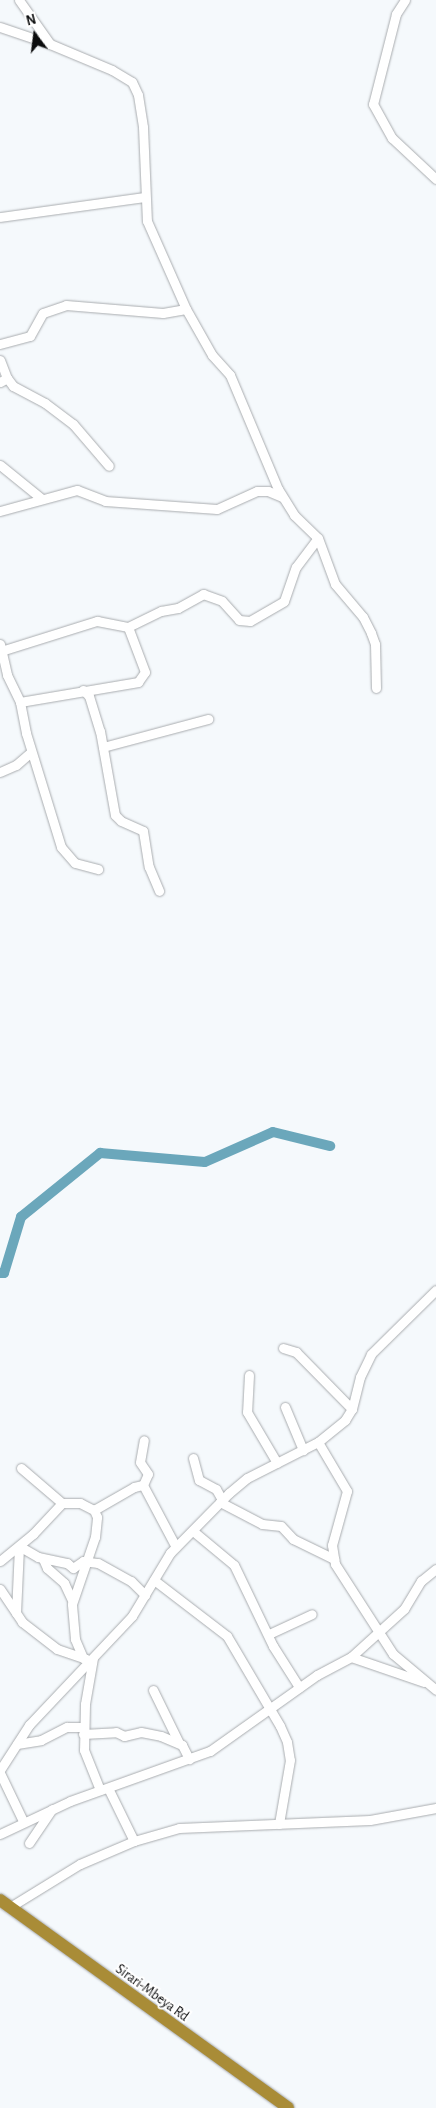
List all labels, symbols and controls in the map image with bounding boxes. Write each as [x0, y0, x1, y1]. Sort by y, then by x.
north arrow [10, 10, 60, 60]
text: N [25, 12, 38, 29]
street label: Sirari-Mbeya Rd [112, 1961, 192, 2025]

